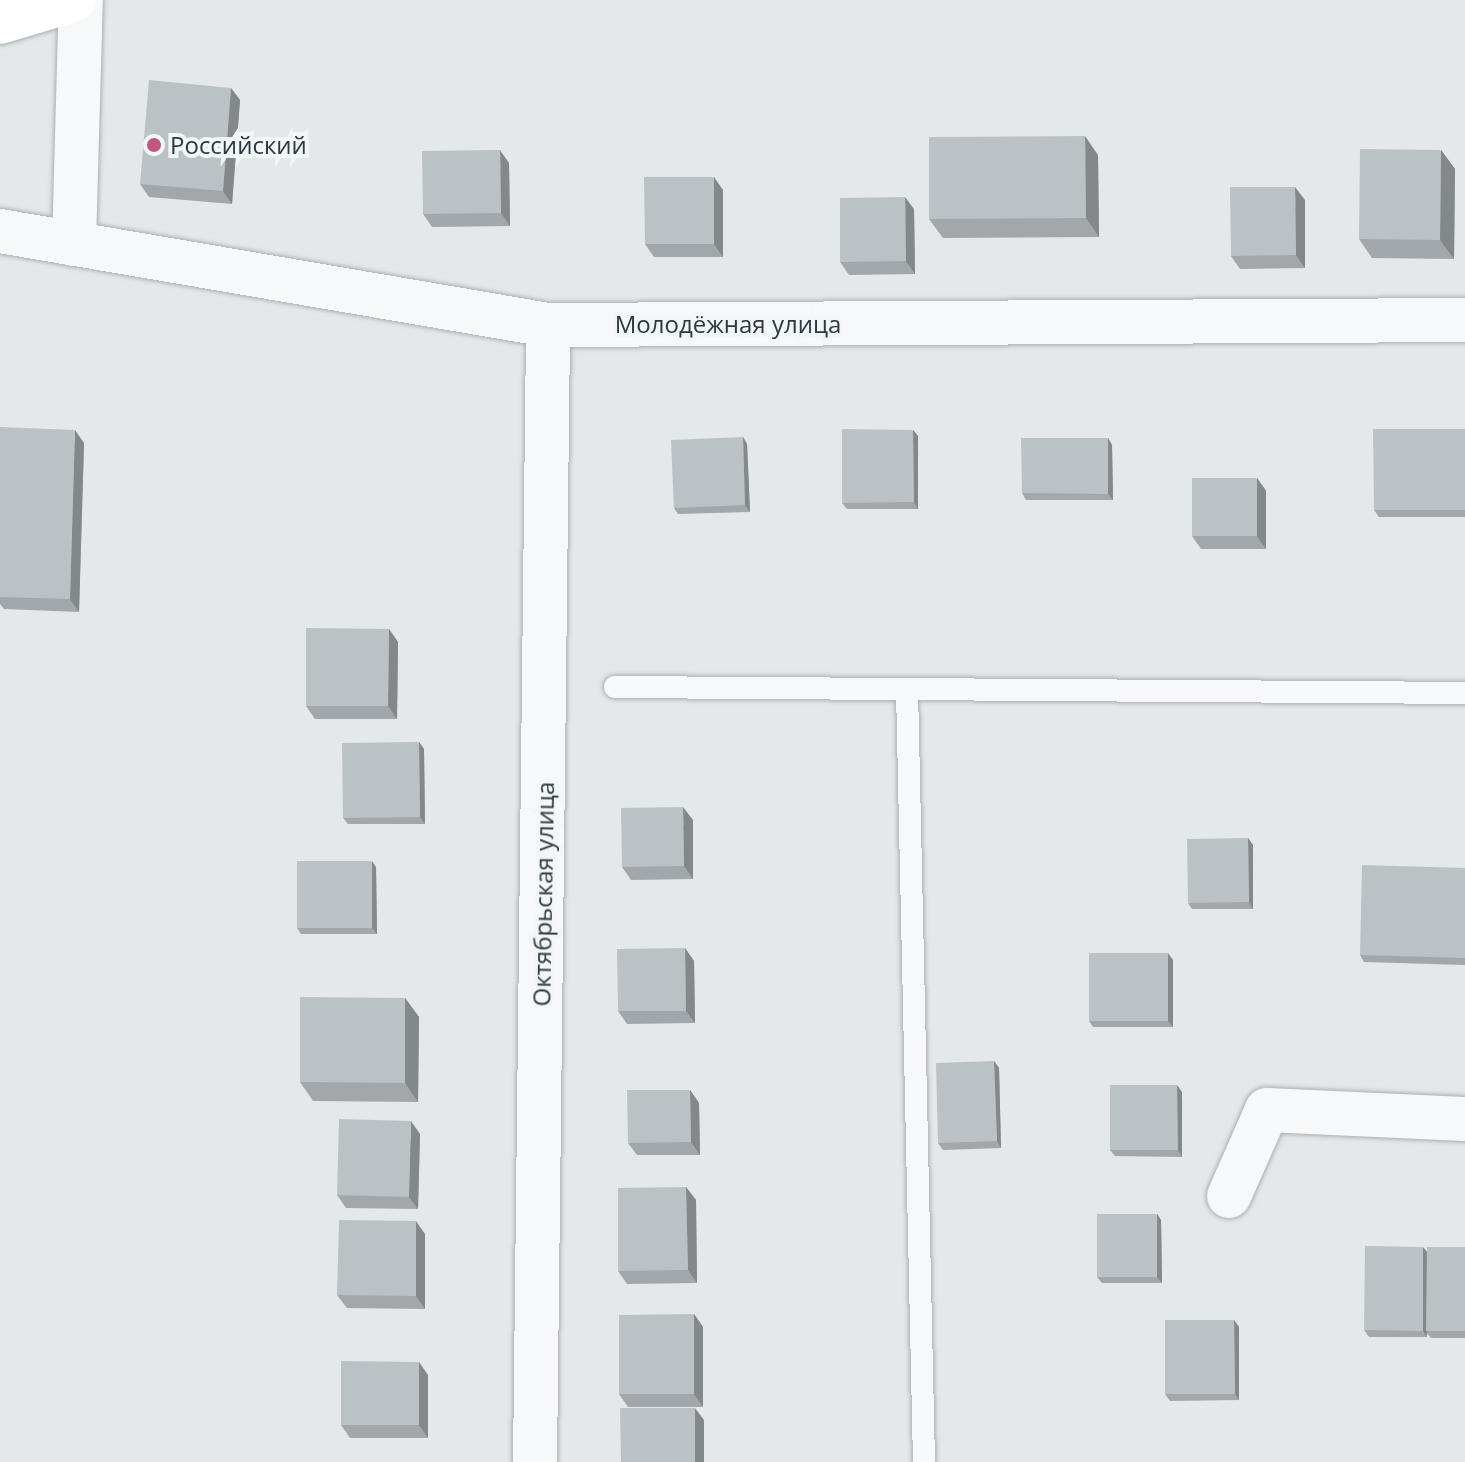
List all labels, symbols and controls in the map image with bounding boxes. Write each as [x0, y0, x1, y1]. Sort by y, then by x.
place label: Российский [170, 131, 307, 159]
marker: Российский [145, 136, 163, 154]
street label: Молодёжная улица [615, 310, 841, 338]
street label: Октябрьская улица [527, 781, 559, 1007]

